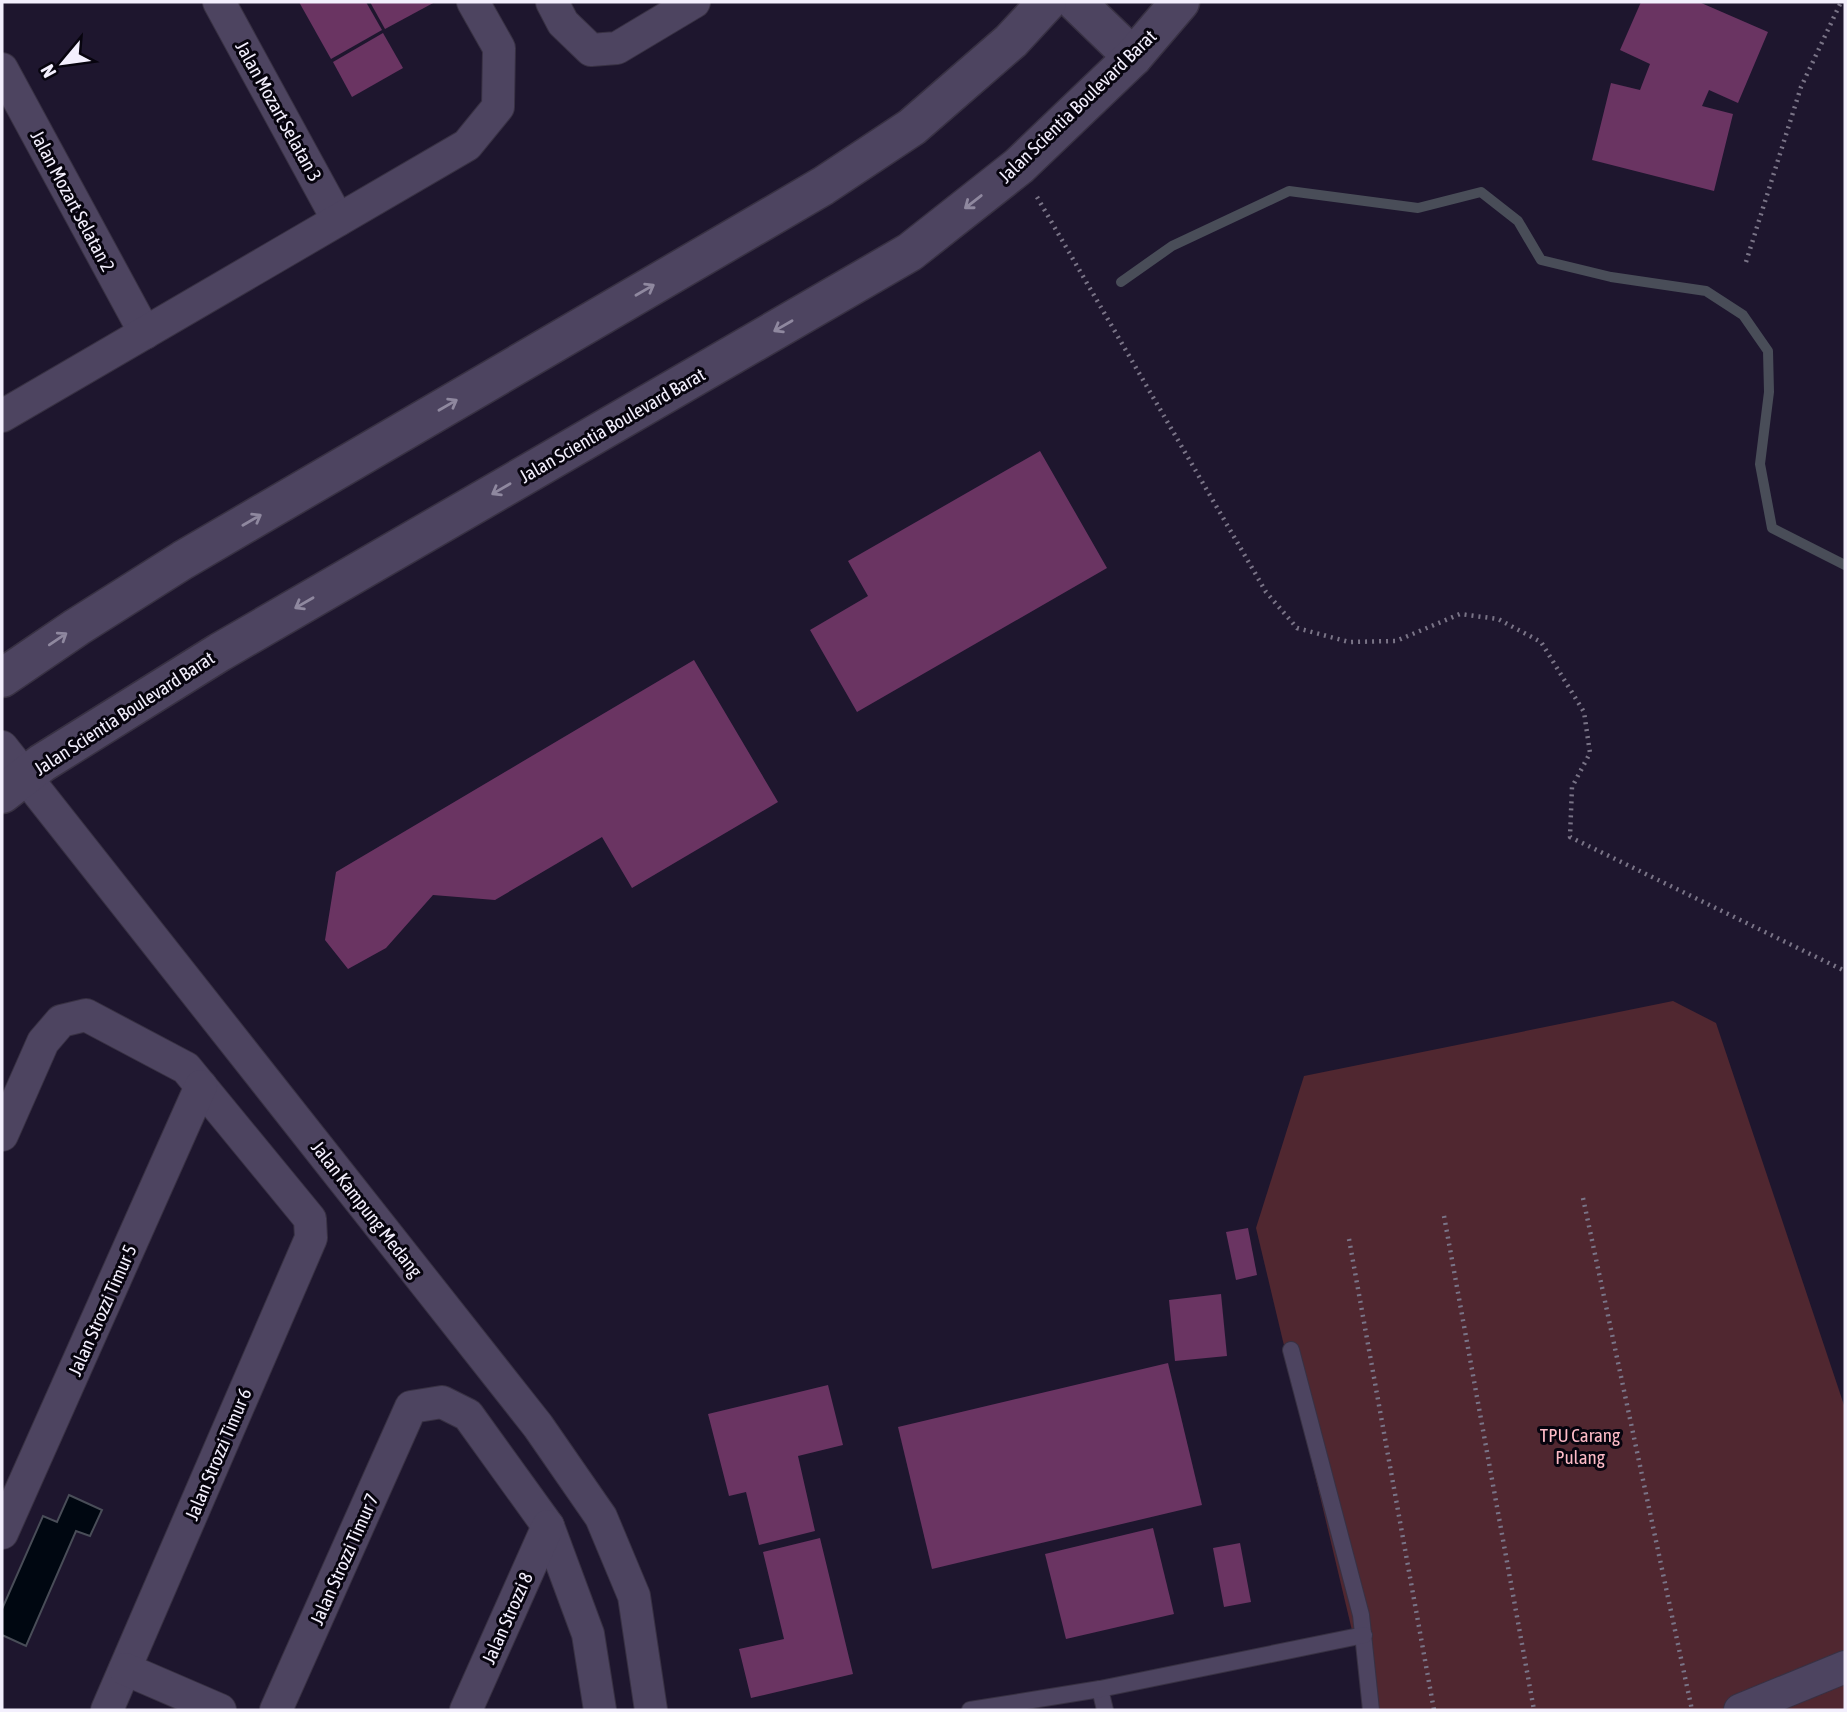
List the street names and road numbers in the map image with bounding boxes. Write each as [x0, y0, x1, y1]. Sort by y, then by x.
street label: Jalan Scientia Boulevard Barat [994, 25, 1160, 187]
street label: Jalan Mozart Selatan 3 [231, 37, 327, 185]
street label: Jalan Mozart Selatan 2 [26, 127, 120, 275]
street label: Jalan Scientia Boulevard Barat [515, 363, 709, 487]
street label: Jalan Scientia Boulevard Barat [30, 646, 218, 780]
street label: Jalan Kampung Medang [307, 1137, 427, 1282]
street label: Jalan Strozzi Timur 5 [63, 1241, 141, 1379]
street label: Jalan Strozzi Timur 6 [180, 1385, 256, 1523]
street label: Jalan Strozzi Timur 7 [305, 1490, 383, 1628]
street label: Jalan Strozzi 8 [477, 1569, 537, 1667]

